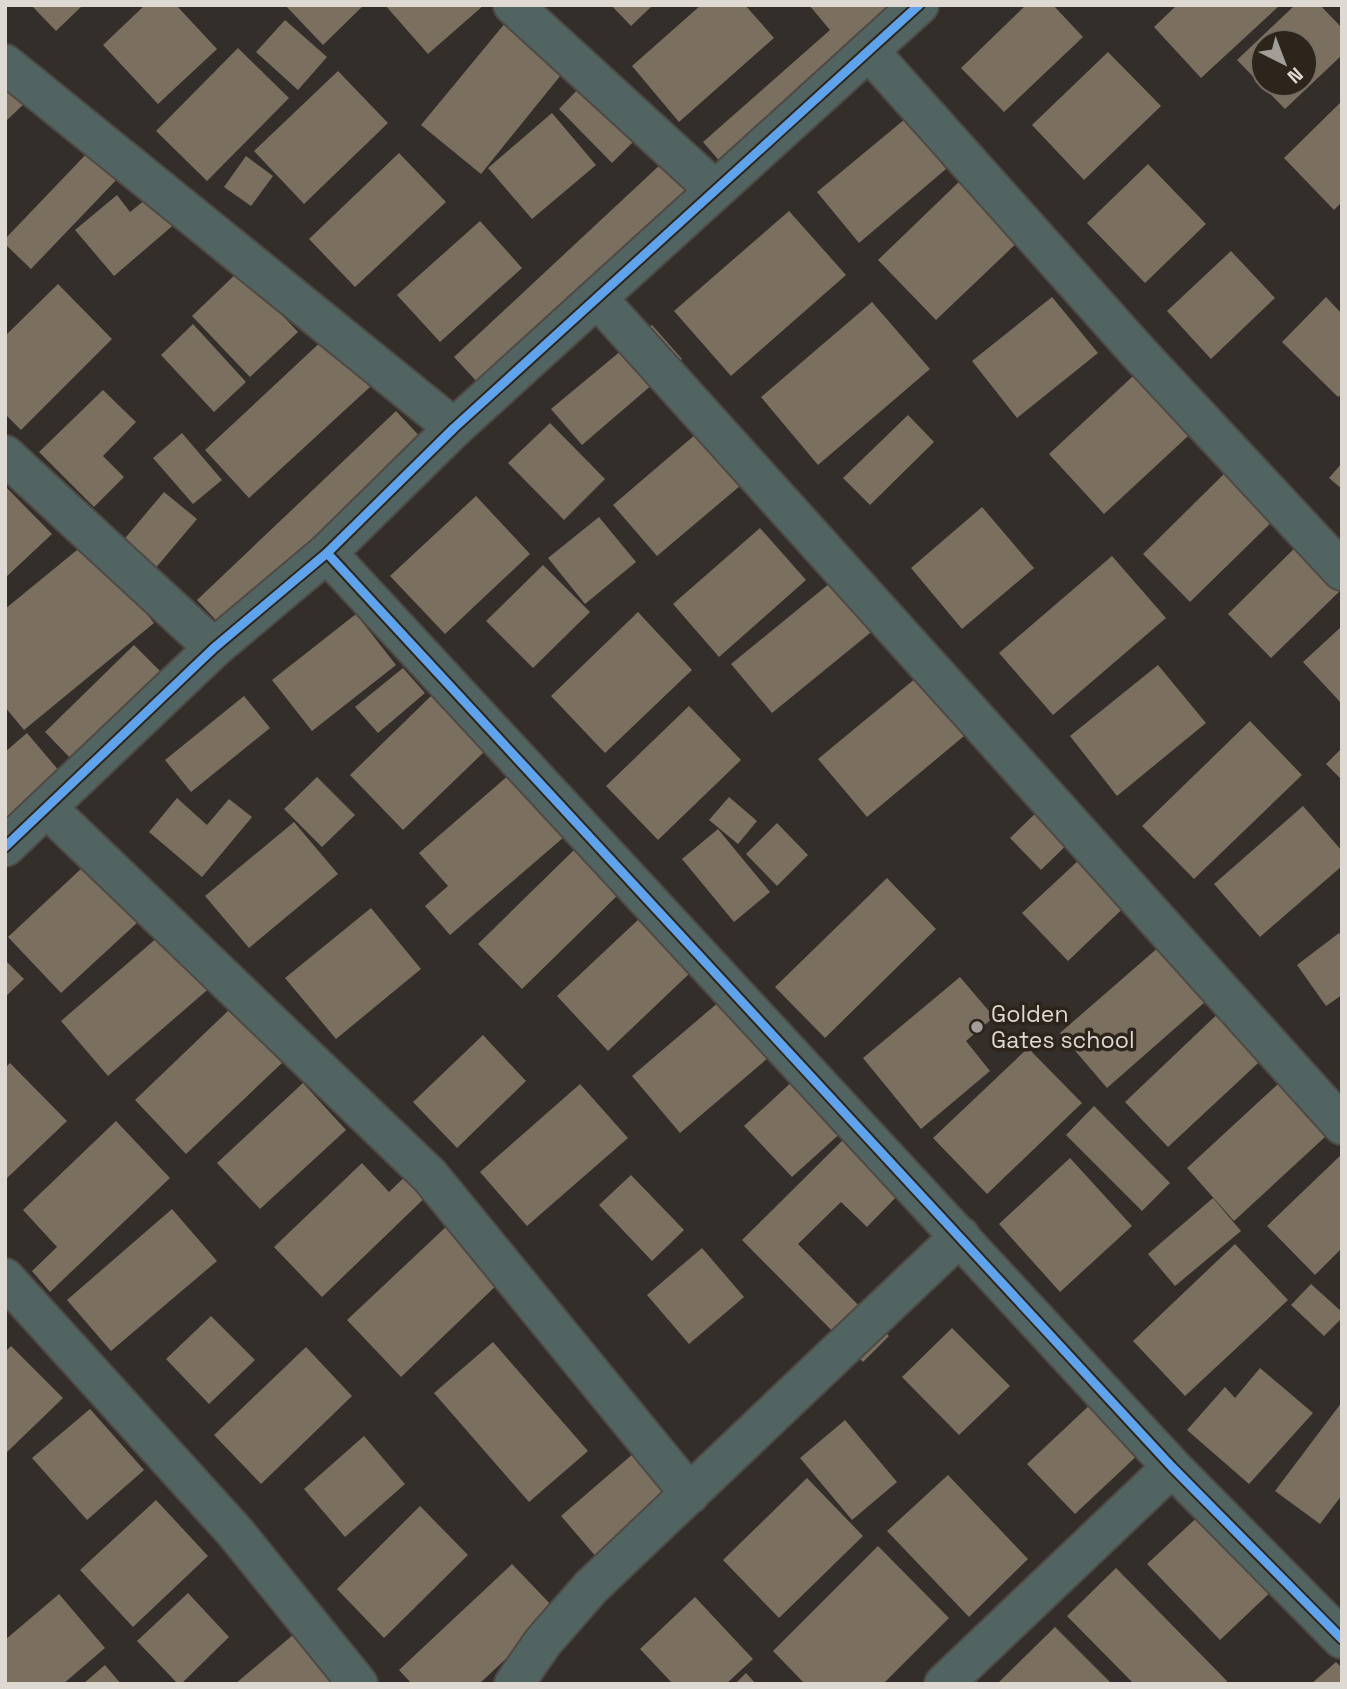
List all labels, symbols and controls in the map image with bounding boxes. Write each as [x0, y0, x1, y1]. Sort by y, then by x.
north arrow [1249, 28, 1319, 98]
text: N [1282, 62, 1308, 89]
place label: Golden Gates school [991, 999, 1135, 1055]
marker: Golden Gates school [969, 1019, 985, 1035]

